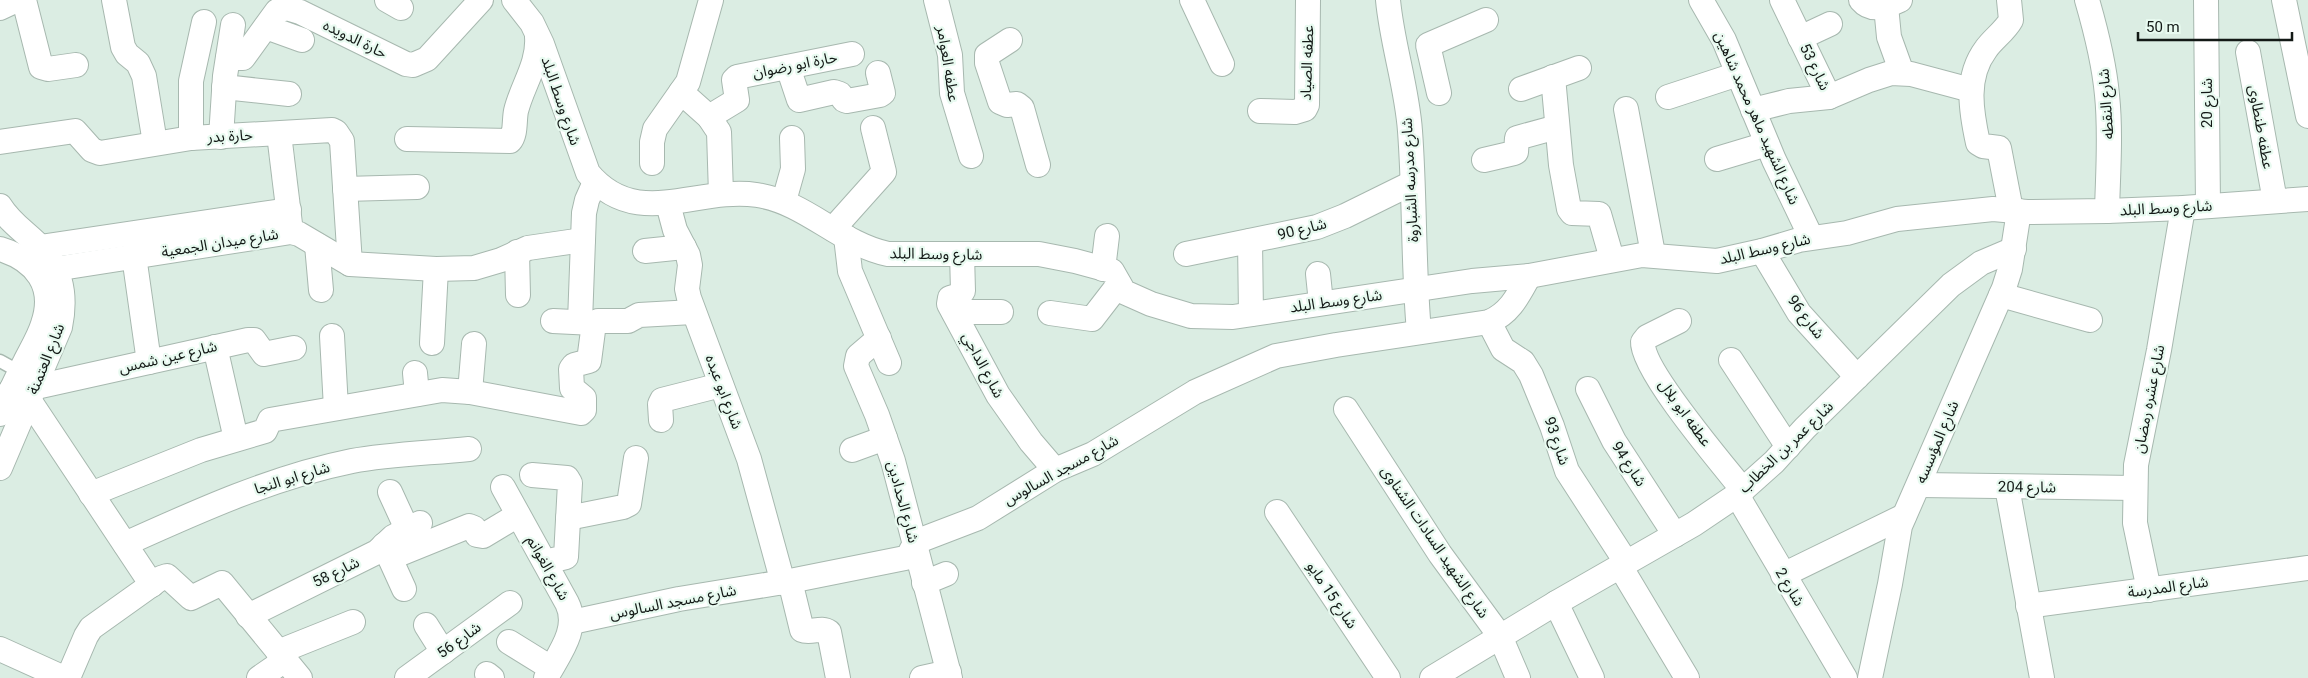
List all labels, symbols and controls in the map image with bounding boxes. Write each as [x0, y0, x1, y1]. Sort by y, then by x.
scale bar [2138, 10, 2292, 42]
street label: حارة الدويده [320, 16, 390, 62]
text: 50 m [2146, 18, 2180, 36]
street label: عطفه العوامر [933, 24, 963, 104]
street label: عطفه الصياد [1297, 25, 1317, 101]
street label: شارع الشهيد ماهر محمد شاهين [1708, 29, 1803, 209]
street label: شارع 53 [1793, 41, 1834, 95]
street label: حارة ابو رضوان [751, 48, 839, 82]
street label: شارع وسط البلد [535, 54, 585, 149]
street label: شارع النقطه [2095, 68, 2120, 140]
street label: شارع 20 [2198, 78, 2219, 128]
street label: عطفه طنطاوى [2245, 84, 2277, 171]
street label: شارع مدرسه الشباروة [1398, 117, 1425, 243]
street label: حارة بدر [206, 126, 253, 146]
street label: شارع وسط البلد [2119, 197, 2213, 222]
street label: شارع 90 [1276, 214, 1329, 247]
street label: شارع ميدان الجمعية [160, 225, 281, 264]
street label: شارع وسط البلد [1718, 230, 1813, 271]
street label: شارع وسط البلد [889, 244, 983, 267]
street label: شارع وسط البلد [1289, 286, 1384, 319]
street label: شارع 96 [1781, 292, 1828, 344]
street label: شارع العتمنة [24, 321, 71, 398]
street label: شارع الداجي [956, 329, 1008, 403]
street label: شارع عين شمس [117, 337, 220, 380]
street label: شارع عشره رمضان [2130, 343, 2171, 455]
street label: شارع ابو عبده [699, 352, 746, 433]
street label: عطفه ابو بلال [1655, 376, 1716, 450]
street label: شارع عمر بن الخطاب [1735, 397, 1839, 499]
street label: شارع المؤسسه [1912, 398, 1965, 487]
street label: شارع 93 [1538, 415, 1574, 469]
street label: شارع مسجد السالوس [1000, 431, 1123, 512]
street label: شارع 94 [1605, 438, 1650, 492]
street label: شارع ابو النجا [252, 458, 333, 501]
street label: شارع الحدادين [881, 459, 923, 546]
street label: شارع الشهيد السادات الشناوى [1375, 462, 1493, 623]
street label: شارع 204 [1998, 477, 2057, 500]
street label: شارع الغوانم [520, 532, 573, 605]
street label: شارع 58 [310, 553, 364, 594]
street label: شارع 15 مايو [1300, 558, 1361, 634]
street label: شارع 2 [1769, 565, 1808, 611]
street label: شارع المدرسة [2127, 572, 2210, 605]
street label: شارع مسجد السالوس [608, 581, 739, 626]
street label: شارع 56 [434, 618, 486, 664]

